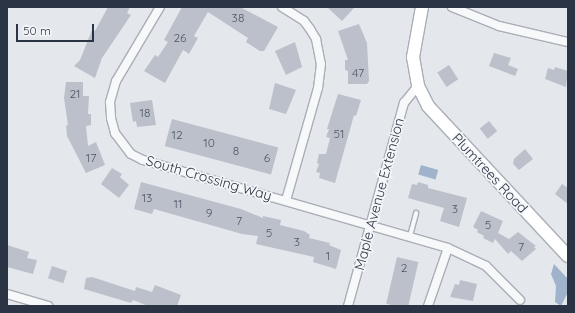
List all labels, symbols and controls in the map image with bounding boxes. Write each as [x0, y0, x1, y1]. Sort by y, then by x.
house number: 38 [232, 11, 244, 25]
scale bar [18, 16, 96, 42]
text: 50 m [23, 23, 51, 38]
house number: 26 [173, 31, 187, 45]
house number: 47 [352, 66, 364, 80]
house number: 21 [69, 87, 81, 101]
house number: 18 [140, 106, 150, 120]
street label: Maple Avenue Extension [351, 116, 407, 272]
house number: 51 [334, 127, 344, 141]
house number: 12 [171, 128, 183, 142]
street label: Plumtrees Road [449, 130, 531, 216]
house number: 10 [203, 136, 215, 150]
house number: 8 [233, 144, 239, 158]
house number: 17 [86, 151, 96, 165]
house number: 6 [264, 151, 270, 165]
street label: South Crossing Way [144, 152, 274, 204]
house number: 13 [142, 191, 152, 205]
house number: 11 [174, 197, 182, 211]
house number: 3 [452, 202, 458, 216]
house number: 9 [206, 206, 212, 220]
house number: 7 [236, 214, 242, 228]
house number: 5 [485, 218, 491, 232]
house number: 5 [266, 226, 272, 240]
house number: 3 [294, 235, 300, 249]
house number: 7 [518, 240, 524, 254]
house number: 1 [326, 249, 330, 263]
house number: 2 [401, 261, 407, 275]

